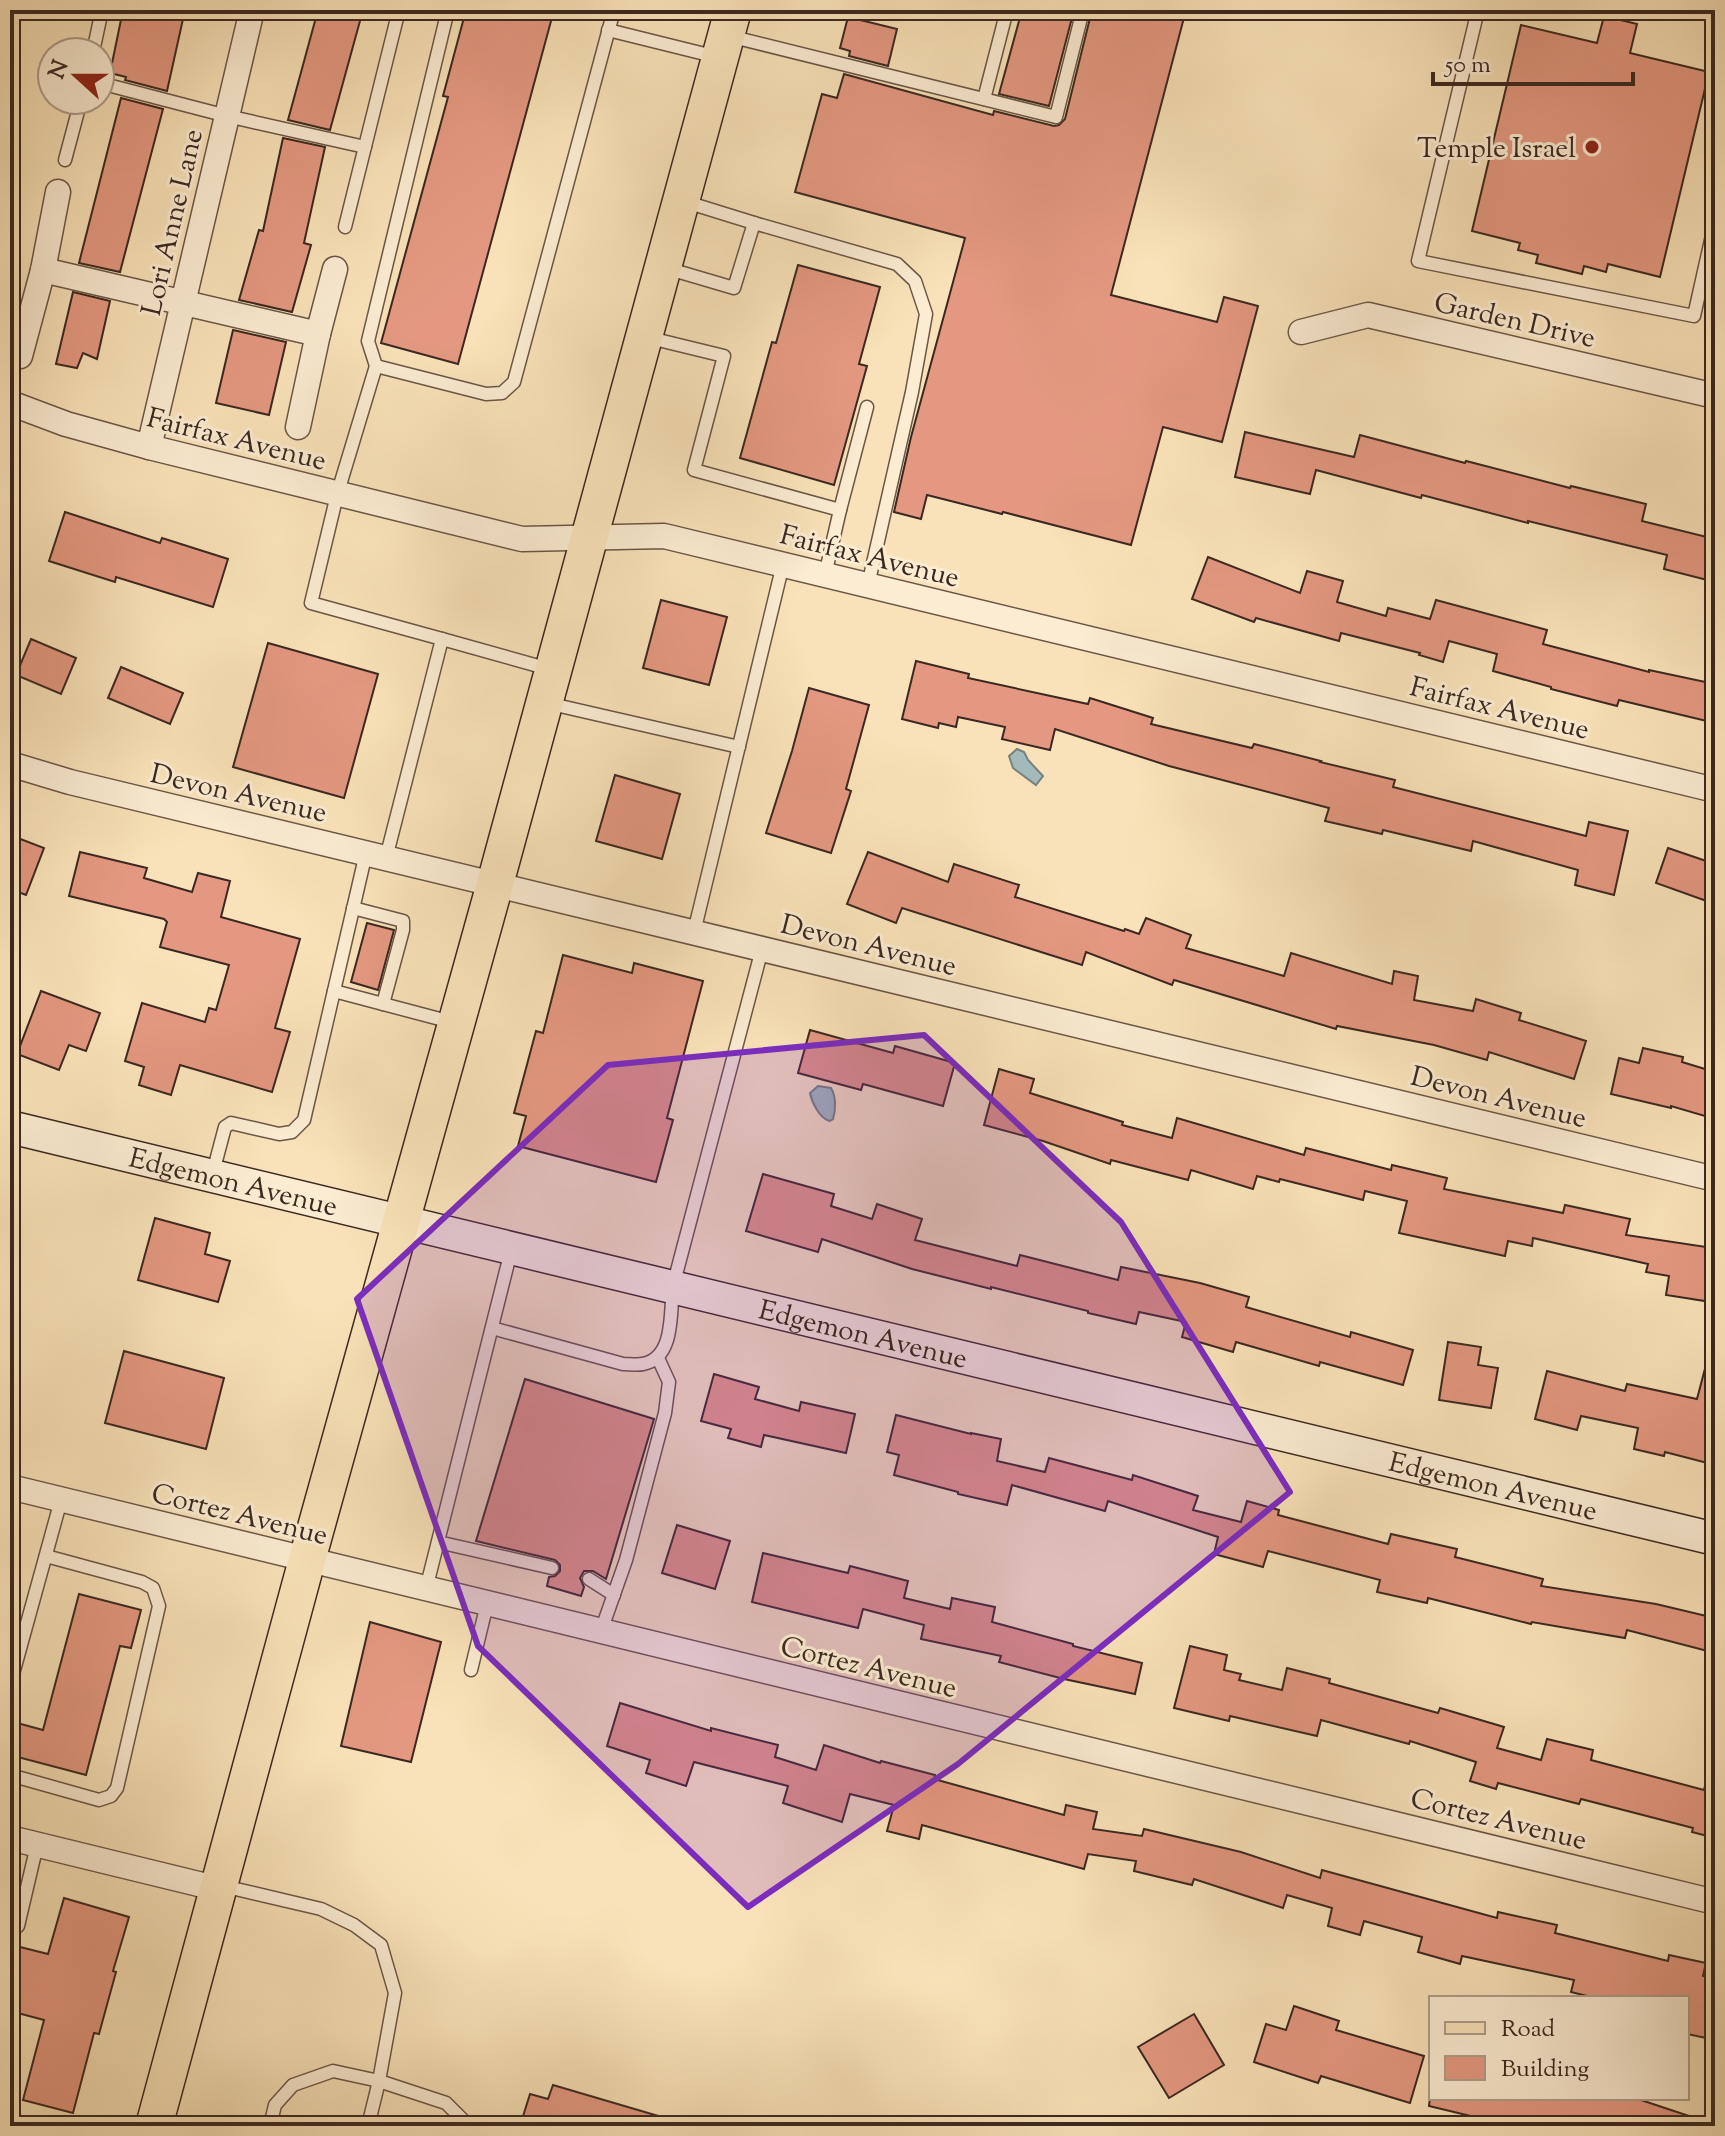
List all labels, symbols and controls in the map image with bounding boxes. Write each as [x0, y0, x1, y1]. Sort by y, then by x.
north arrow [36, 36, 116, 116]
scale bar [1433, 36, 1633, 86]
text: 50 m [1443, 49, 1491, 83]
text: N [42, 56, 78, 84]
street label: Lori Anne Lane [133, 125, 215, 320]
place label: Temple Israel [1417, 130, 1576, 170]
marker: Temple Israel [1583, 138, 1601, 156]
street label: Garden Drive [1430, 284, 1599, 360]
street label: Fairfax Avenue [142, 399, 330, 483]
street label: Fairfax Avenue [775, 516, 963, 600]
street label: Fairfax Avenue [1405, 668, 1593, 752]
street label: Devon Avenue [146, 755, 331, 835]
street label: Devon Avenue [776, 906, 960, 988]
street label: Devon Avenue [1406, 1058, 1590, 1140]
street label: Edgemon Avenue [124, 1139, 341, 1228]
street label: Edgemon Avenue [754, 1292, 971, 1381]
street label: Edgemon Avenue [1384, 1444, 1601, 1533]
street label: Cortez Avenue [147, 1475, 332, 1557]
street label: Cortez Avenue [776, 1628, 961, 1710]
street label: Cortez Avenue [1406, 1780, 1591, 1862]
legend [1429, 1996, 1689, 2100]
text: Road [1501, 2013, 1555, 2047]
text: Building [1501, 2053, 1590, 2087]

